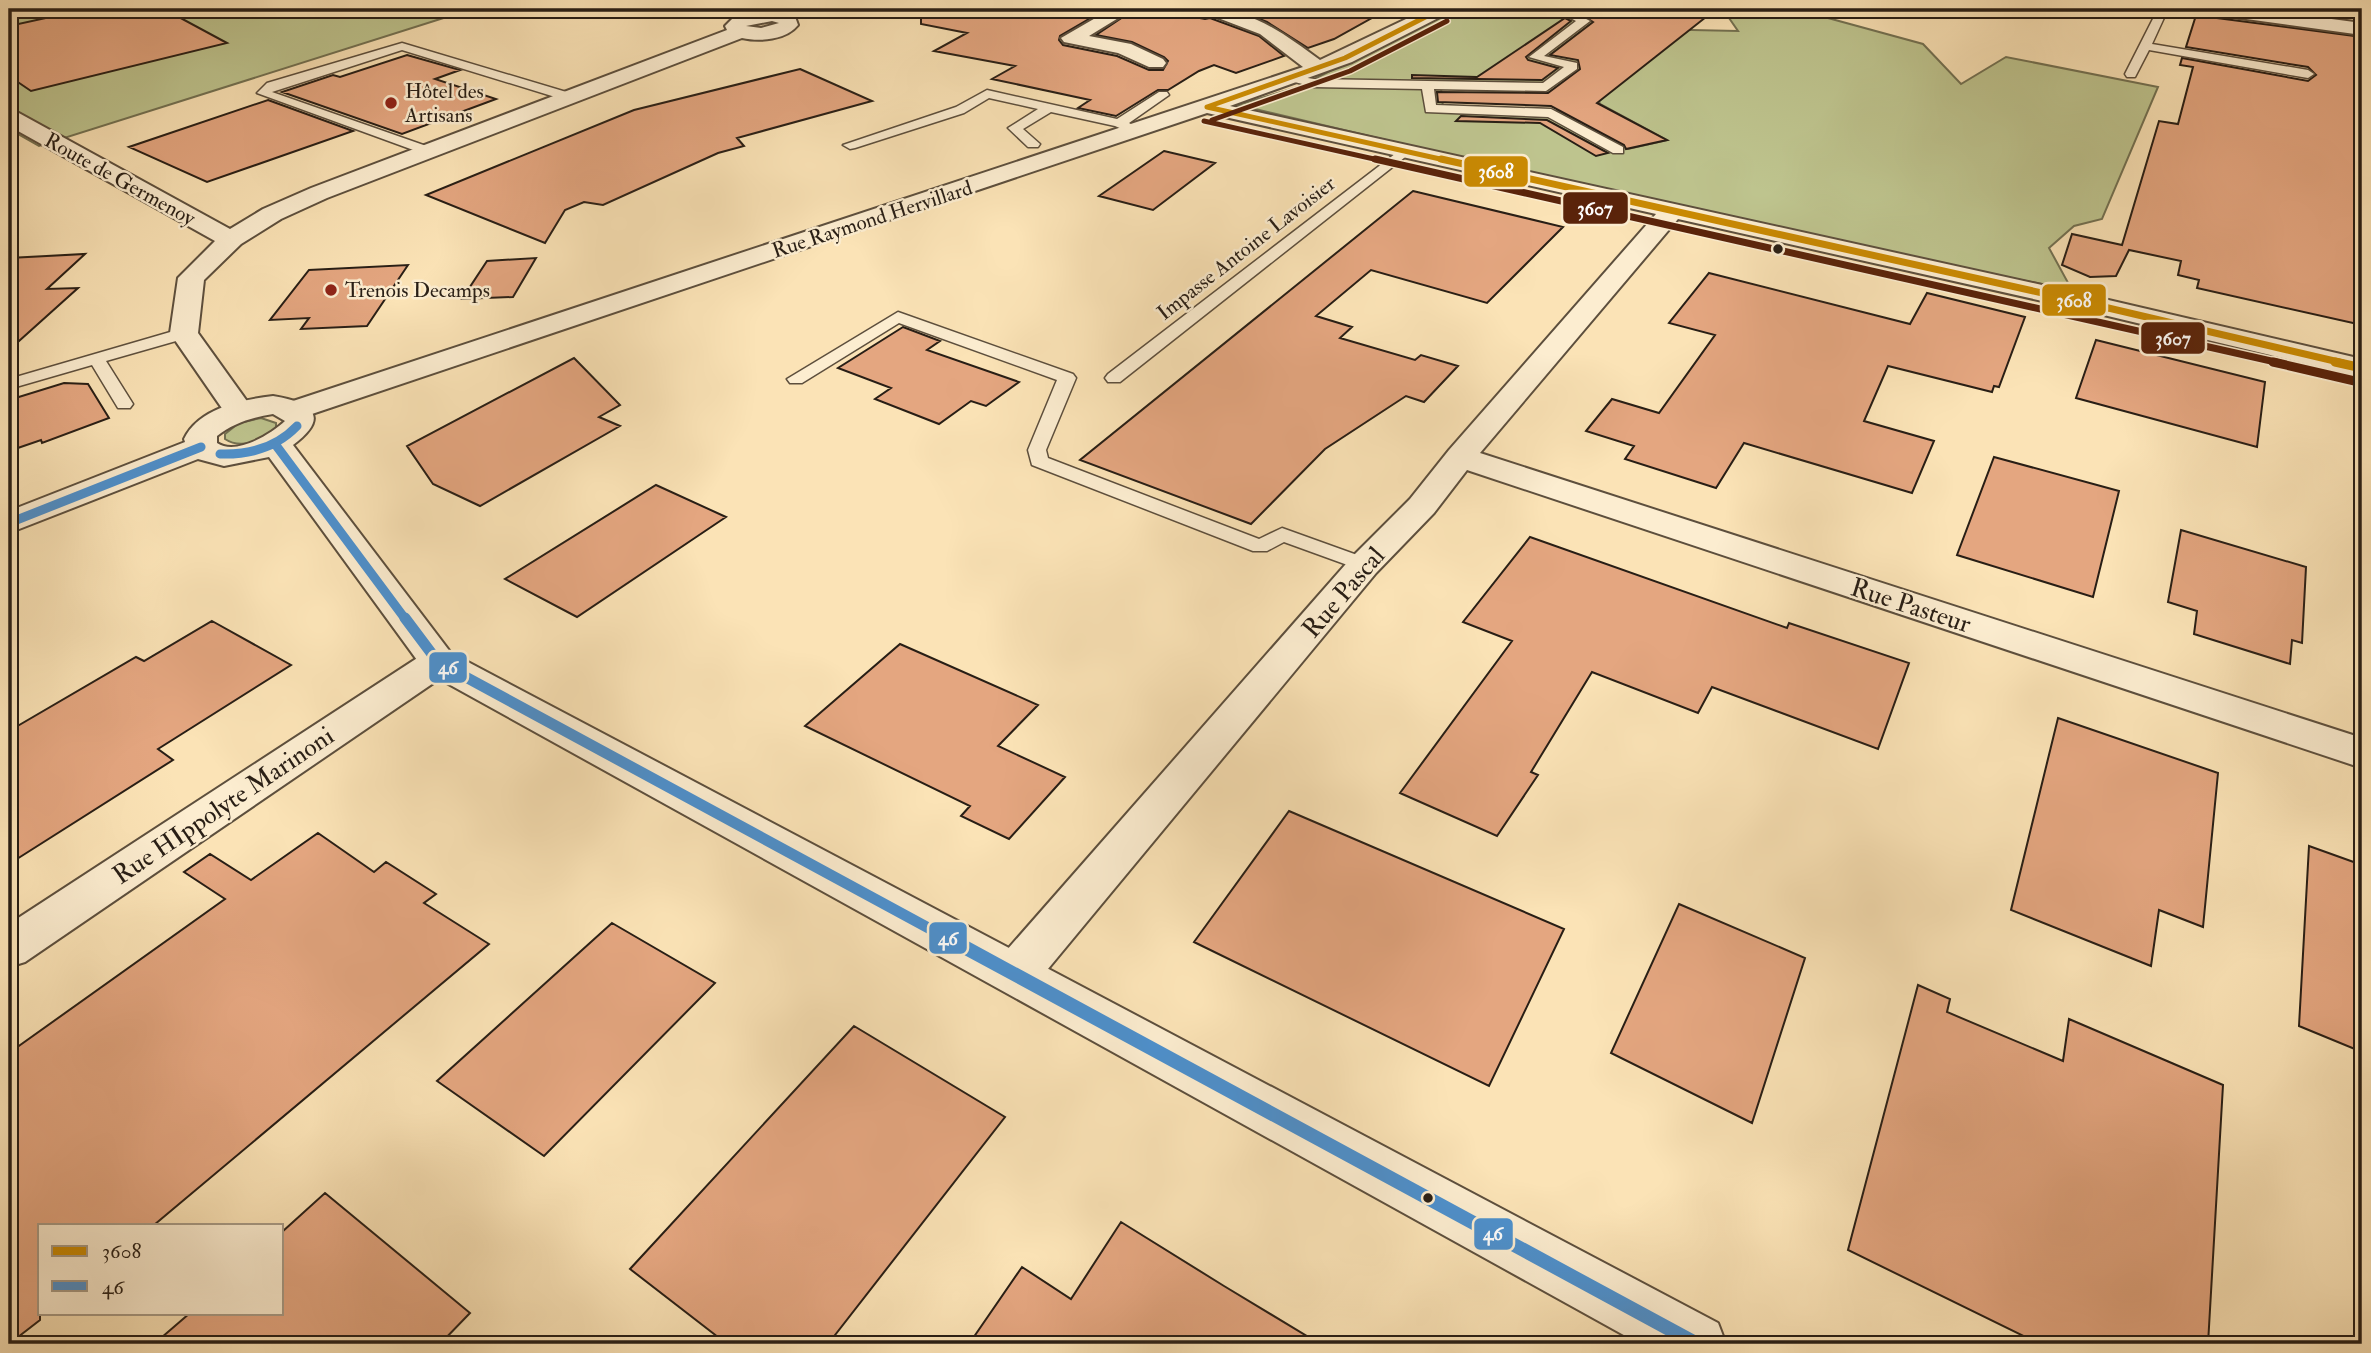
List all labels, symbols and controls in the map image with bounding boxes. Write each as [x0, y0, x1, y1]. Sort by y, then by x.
place label: Hôtel des Artisans [404, 78, 484, 129]
marker: Hôtel des Artisans [383, 95, 399, 111]
street label: Route de Germenoy [40, 127, 201, 232]
line badge: 3608 [1463, 155, 1529, 188]
text: 3608 [1478, 160, 1514, 184]
street label: Impasse Antoine Lavoisier [1152, 170, 1341, 327]
street label: Rue Raymond Hervillard [768, 174, 976, 265]
line badge: 3607 [1562, 191, 1629, 225]
text: 3607 [1577, 197, 1613, 221]
unlabelled marker [1771, 242, 1785, 256]
place label: Trenois Decamps [345, 277, 490, 304]
marker: Trenois Decamps [323, 282, 339, 298]
line badge: 3608 [2041, 283, 2107, 317]
text: 3608 [2056, 289, 2092, 313]
line badge: 3607 [2140, 321, 2206, 355]
text: 3607 [2155, 327, 2191, 351]
street label: Rue Pascal [1296, 540, 1392, 645]
street label: Rue Pasteur [1846, 571, 1975, 641]
line badge: 46 [428, 651, 468, 684]
text: 46 [437, 656, 459, 680]
street label: Rue HIppolyte Marinoni [107, 720, 341, 893]
line badge: 46 [928, 921, 968, 955]
text: 46 [937, 927, 959, 951]
unlabelled marker [1421, 1191, 1435, 1205]
line badge: 46 [1473, 1217, 1514, 1251]
text: 46 [1482, 1222, 1504, 1246]
legend [38, 1224, 284, 1314]
text: 3608 [102, 1238, 141, 1265]
text: 46 [102, 1274, 125, 1301]

